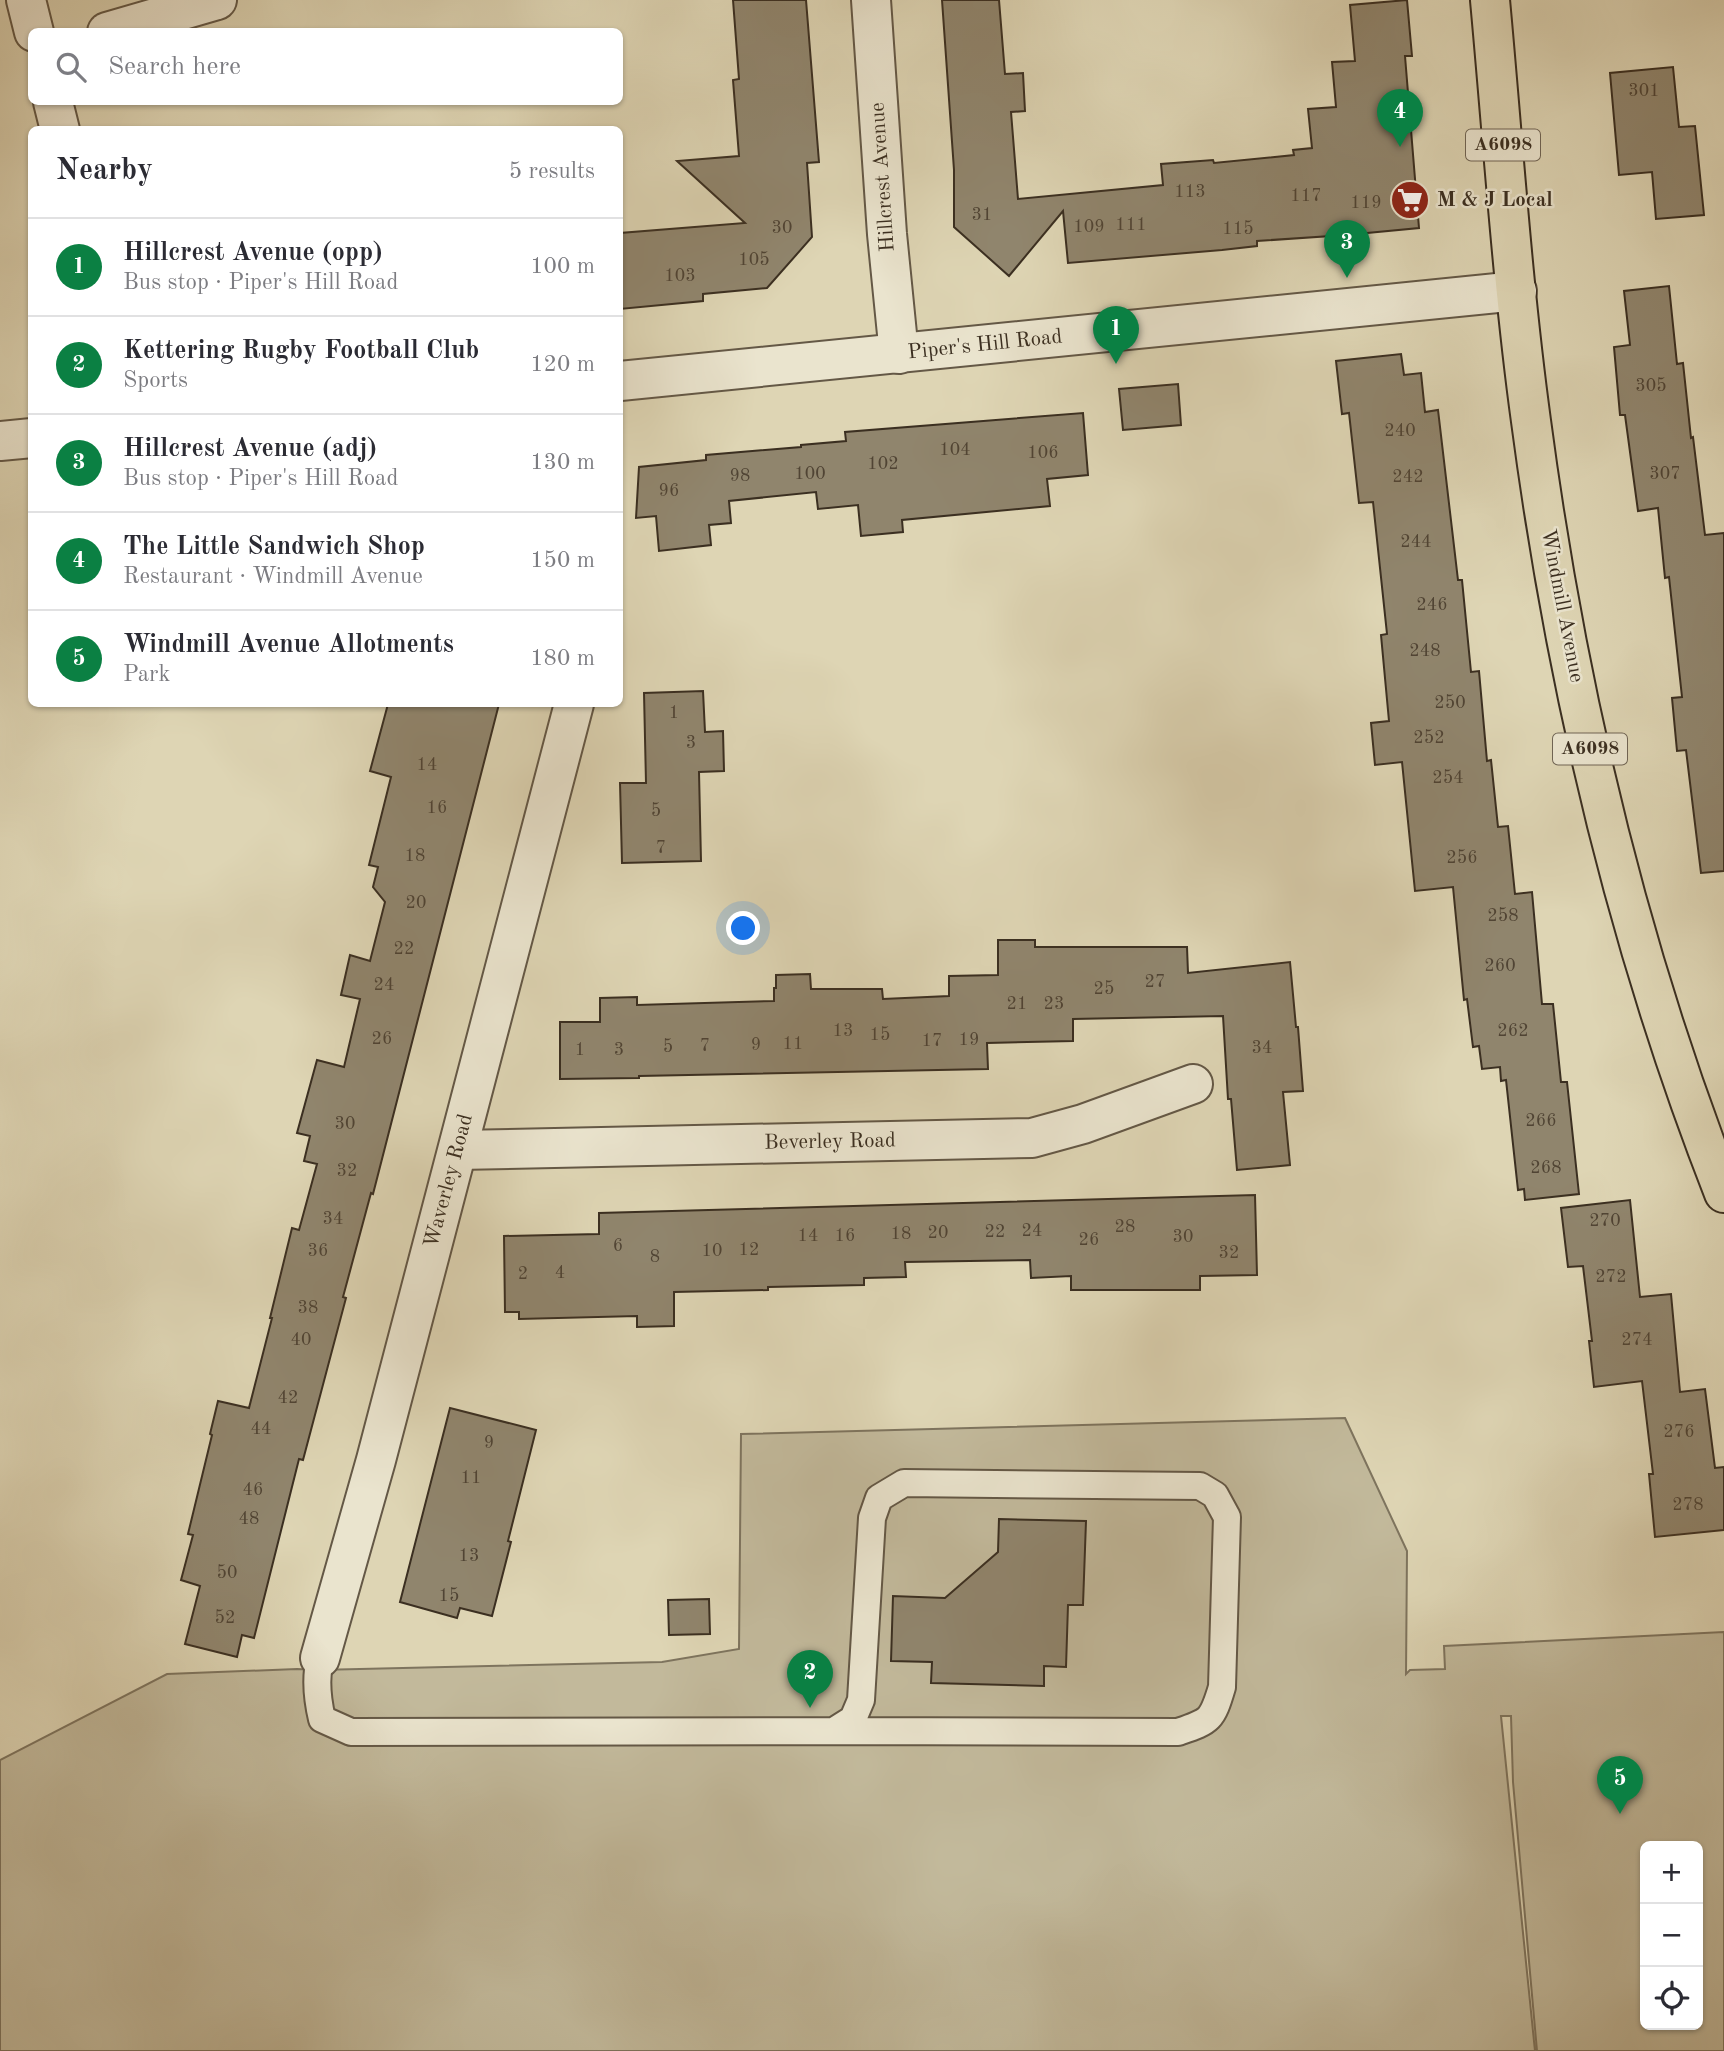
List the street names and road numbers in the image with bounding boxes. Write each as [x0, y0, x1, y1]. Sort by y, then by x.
street label: Hillcrest Avenue [867, 101, 899, 253]
road number: A6098 [1466, 130, 1540, 160]
street label: Piper's Hill Road [907, 326, 1063, 364]
street label: Windmill Avenue [1537, 528, 1587, 684]
road number: A6098 [1553, 734, 1627, 764]
street label: Waverley Road [421, 1112, 477, 1250]
street label: Beverley Road [764, 1130, 896, 1154]

